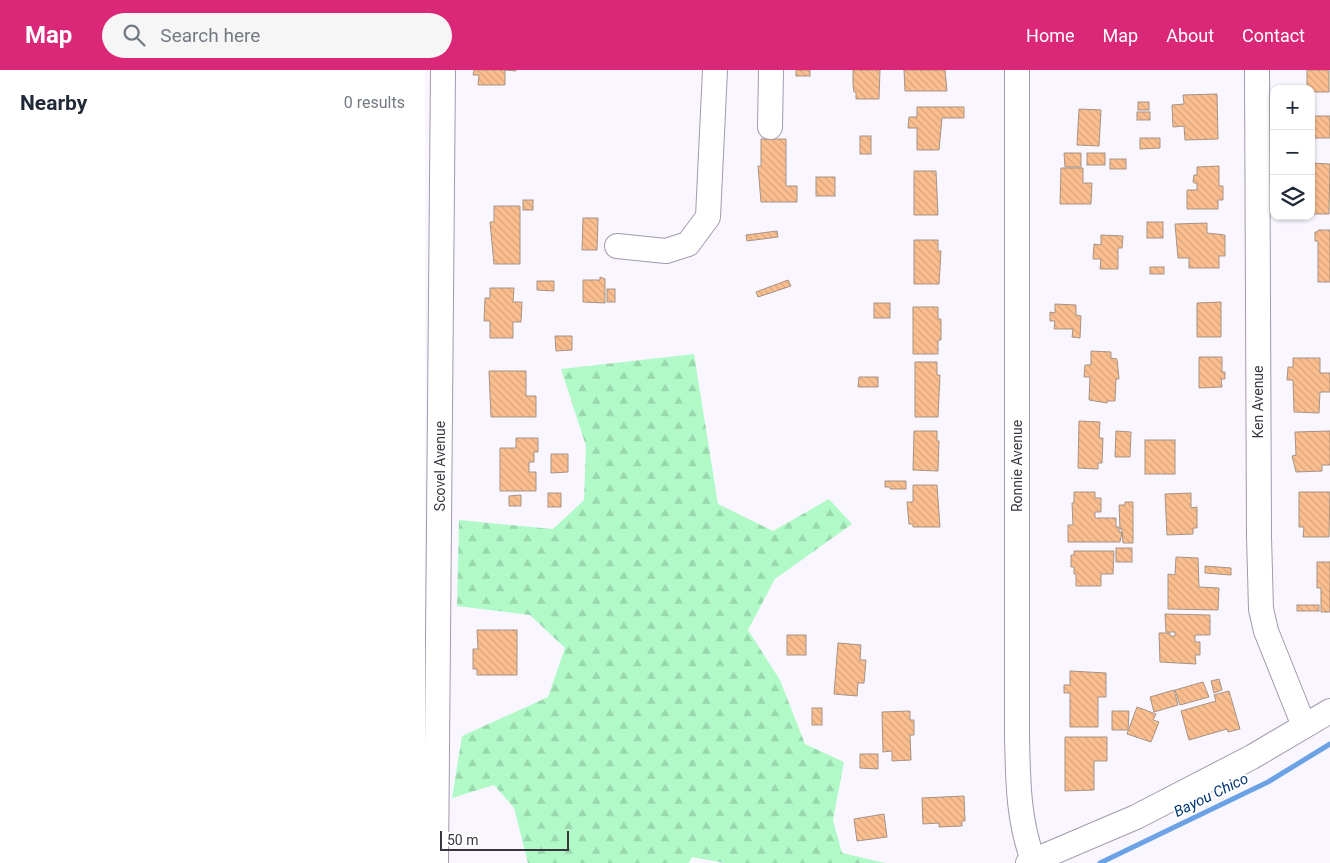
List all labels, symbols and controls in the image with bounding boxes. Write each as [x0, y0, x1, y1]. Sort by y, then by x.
search box [102, 13, 452, 58]
text: Map [25, 21, 72, 49]
icon: search [120, 21, 148, 49]
text: Search here [160, 24, 260, 47]
text: Home [1026, 25, 1075, 46]
text: Map [1103, 25, 1138, 46]
text: About [1166, 25, 1214, 46]
text: Contact [1242, 25, 1305, 46]
map controls [1270, 85, 1315, 220]
button: + [1270, 85, 1315, 130]
text: Nearby [20, 91, 87, 115]
text: 0 results [344, 93, 405, 112]
button: − [1270, 130, 1315, 175]
button: layers [1270, 175, 1315, 220]
street label: Ken Avenue [1250, 365, 1266, 439]
street label: Ronnie Avenue [1009, 420, 1025, 512]
street label: Scovel Avenue [432, 421, 448, 511]
water label: Bayou Chico [1171, 769, 1251, 821]
scale bar [440, 828, 569, 851]
text: 50 m [447, 832, 479, 848]

